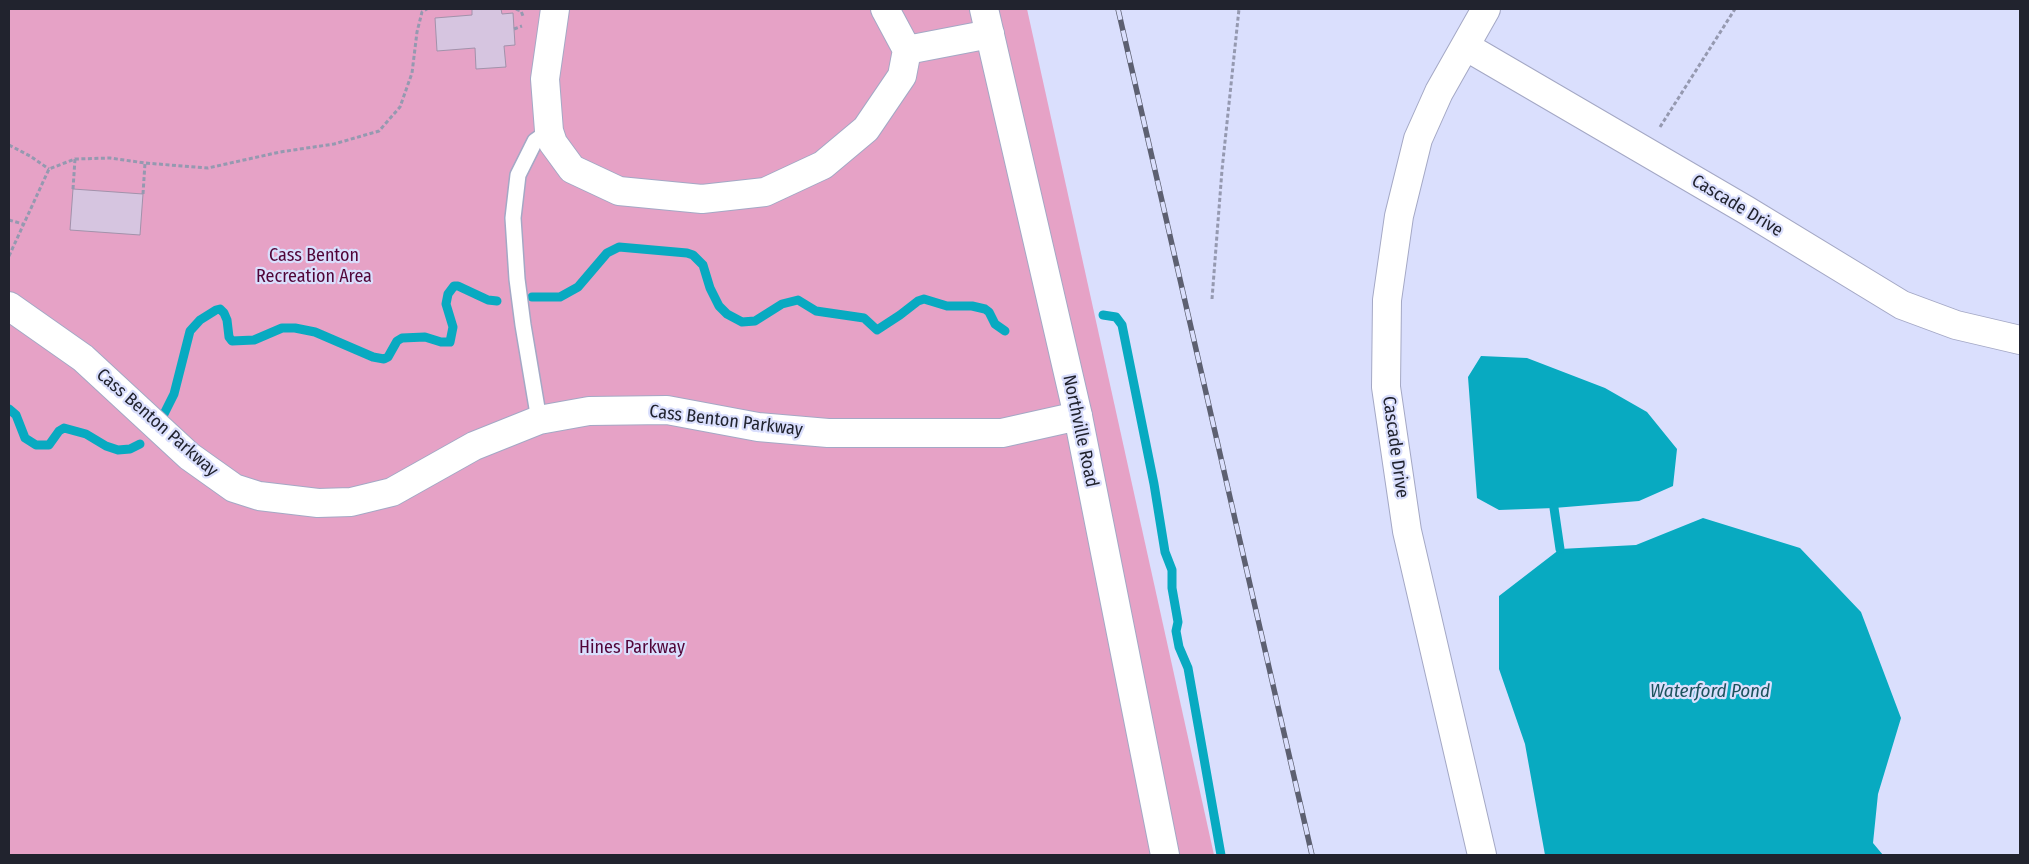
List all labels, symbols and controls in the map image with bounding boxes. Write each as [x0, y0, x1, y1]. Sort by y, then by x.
street label: Cascade Drive [1687, 170, 1787, 242]
park label: Cass Benton Recreation Area [256, 245, 372, 288]
street label: Cass Benton Parkway [92, 364, 222, 482]
street label: Northville Road [1058, 373, 1102, 489]
street label: Cascade Drive [1377, 395, 1413, 499]
street label: Cass Benton Parkway [648, 401, 804, 441]
park label: Hines Parkway [579, 637, 685, 659]
water label: Waterford Pond [1650, 681, 1770, 703]

